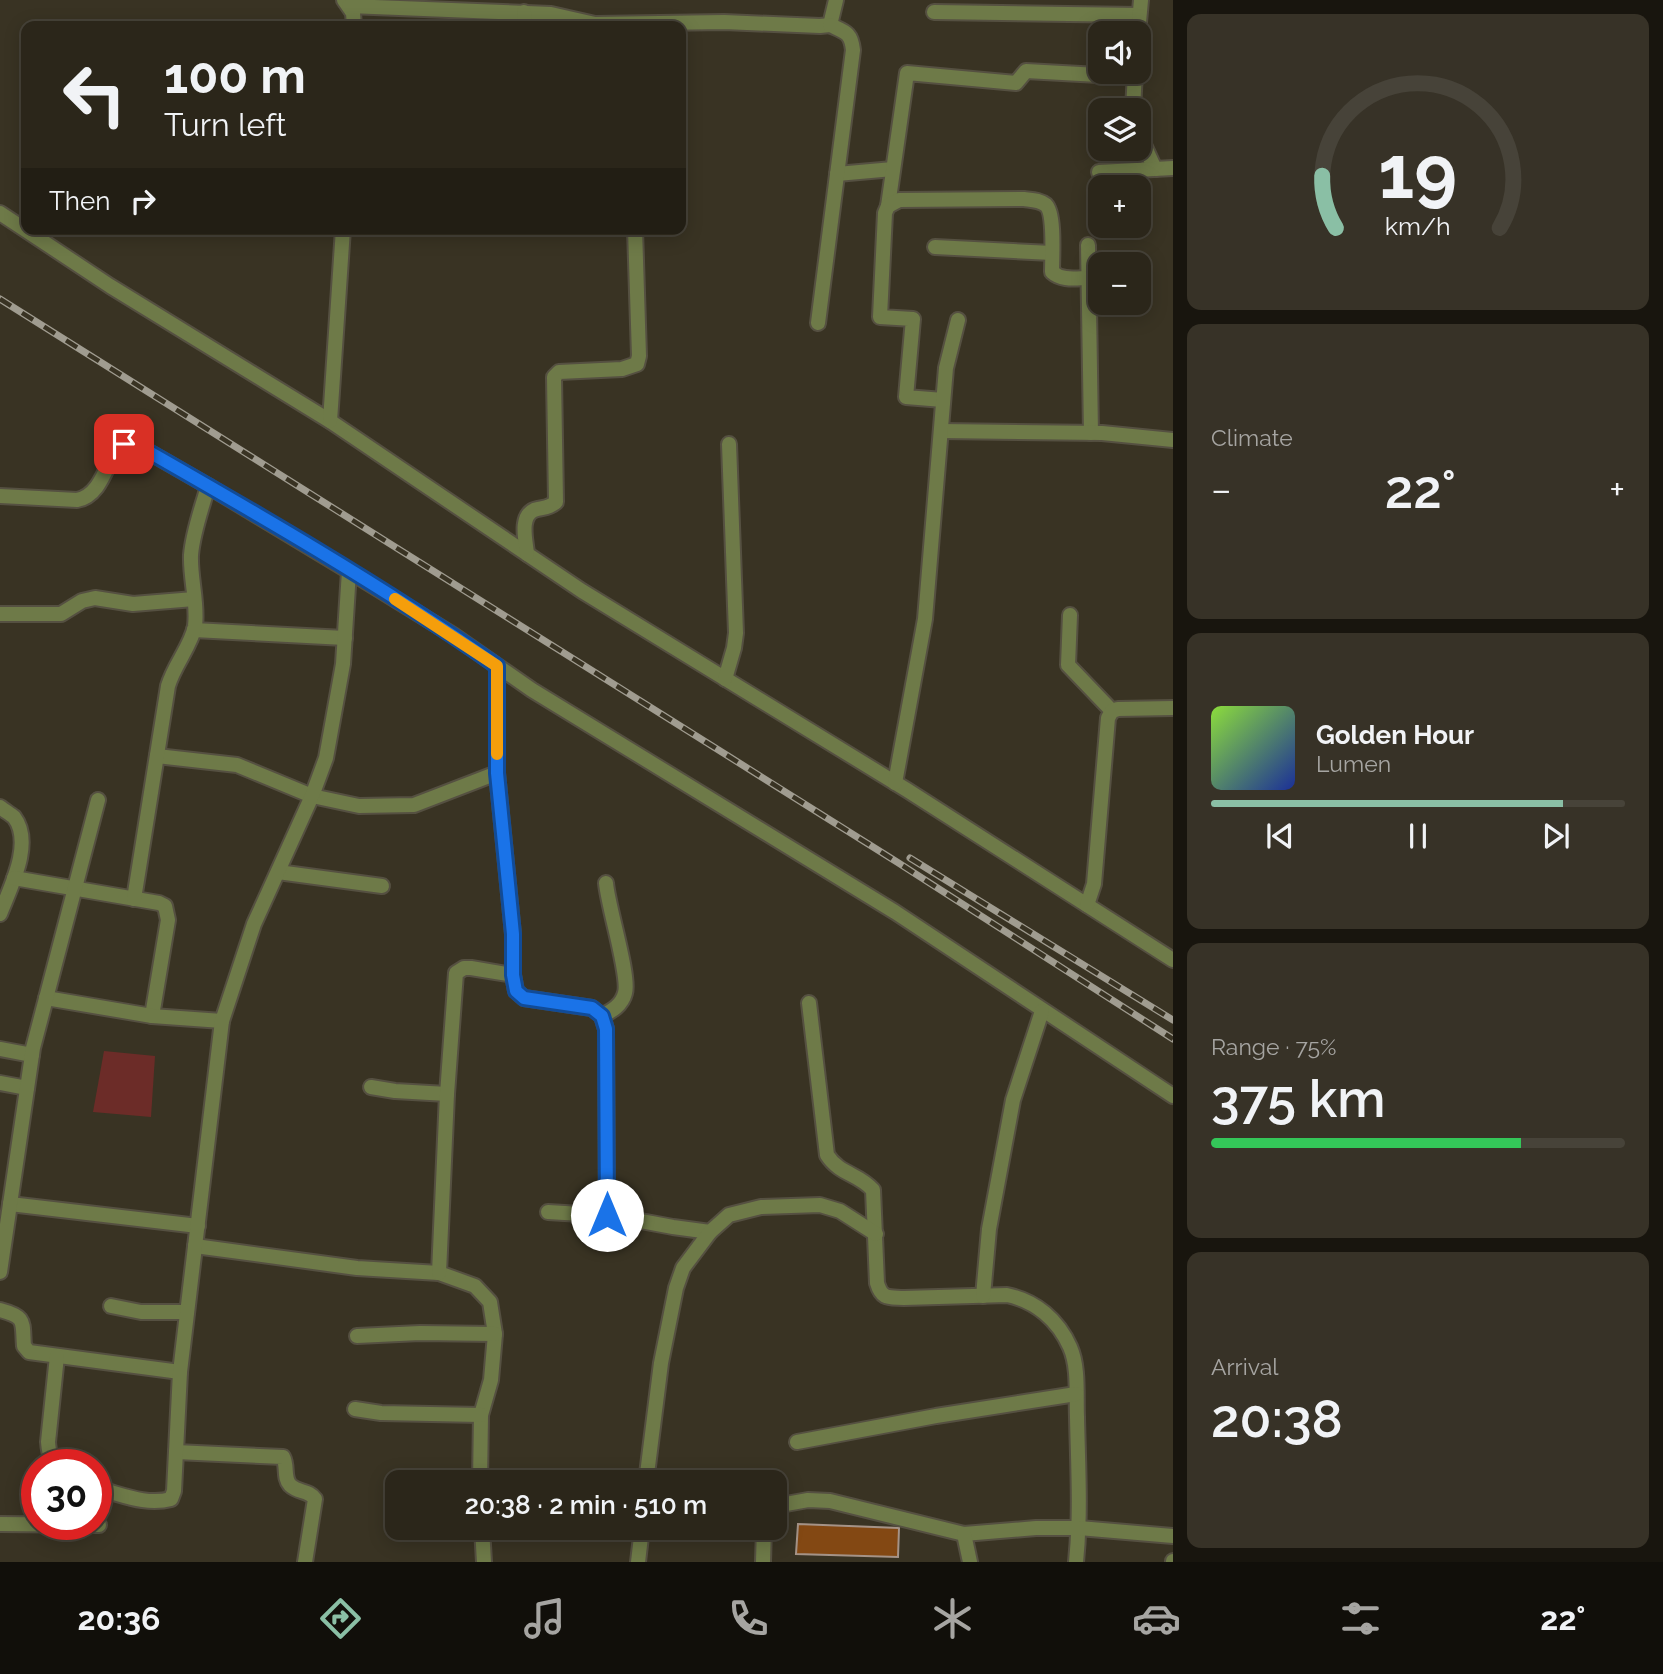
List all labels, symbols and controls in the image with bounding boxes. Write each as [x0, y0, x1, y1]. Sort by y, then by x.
map controls [1088, 21, 1151, 315]
button: sound [1088, 21, 1151, 84]
text: 100 m [164, 47, 306, 104]
icon: left [49, 49, 140, 140]
button: layers [1088, 98, 1151, 161]
text: Turn left [164, 106, 286, 143]
text: 19 [1379, 130, 1457, 215]
button: + [1088, 175, 1151, 238]
icon: right [124, 182, 162, 220]
text: Then [49, 186, 110, 216]
text: km/h [1385, 211, 1451, 241]
button: − [1088, 252, 1151, 315]
pin [94, 414, 154, 474]
text: Climate [1211, 424, 1293, 451]
icon: arrive [105, 425, 143, 463]
text: 22° [1385, 459, 1456, 520]
text: − [1211, 467, 1231, 512]
text: + [1609, 467, 1625, 512]
text: Golden Hour [1316, 720, 1474, 750]
text: Lumen [1316, 750, 1391, 777]
icon: previous [1261, 817, 1299, 855]
icon: pause [1399, 817, 1437, 855]
icon: next [1537, 817, 1575, 855]
text: Range · 75% [1211, 1033, 1336, 1060]
text: 375 km [1211, 1068, 1386, 1129]
position arrow [570, 1178, 644, 1252]
text: Arrival [1211, 1353, 1278, 1380]
text: 20:38 [1211, 1388, 1343, 1449]
speed limit sign: 30 [21, 1449, 112, 1540]
text: 20:38 · 2 min · 510 m [465, 1490, 707, 1520]
icon: directions [316, 1594, 365, 1643]
icon: music [520, 1594, 569, 1643]
icon: phone [724, 1594, 773, 1643]
icon: climate [928, 1594, 977, 1643]
icon: car [1132, 1594, 1181, 1643]
icon: filters [1336, 1594, 1385, 1643]
text: 20:36 [78, 1600, 160, 1637]
text: 22° [1540, 1600, 1585, 1637]

